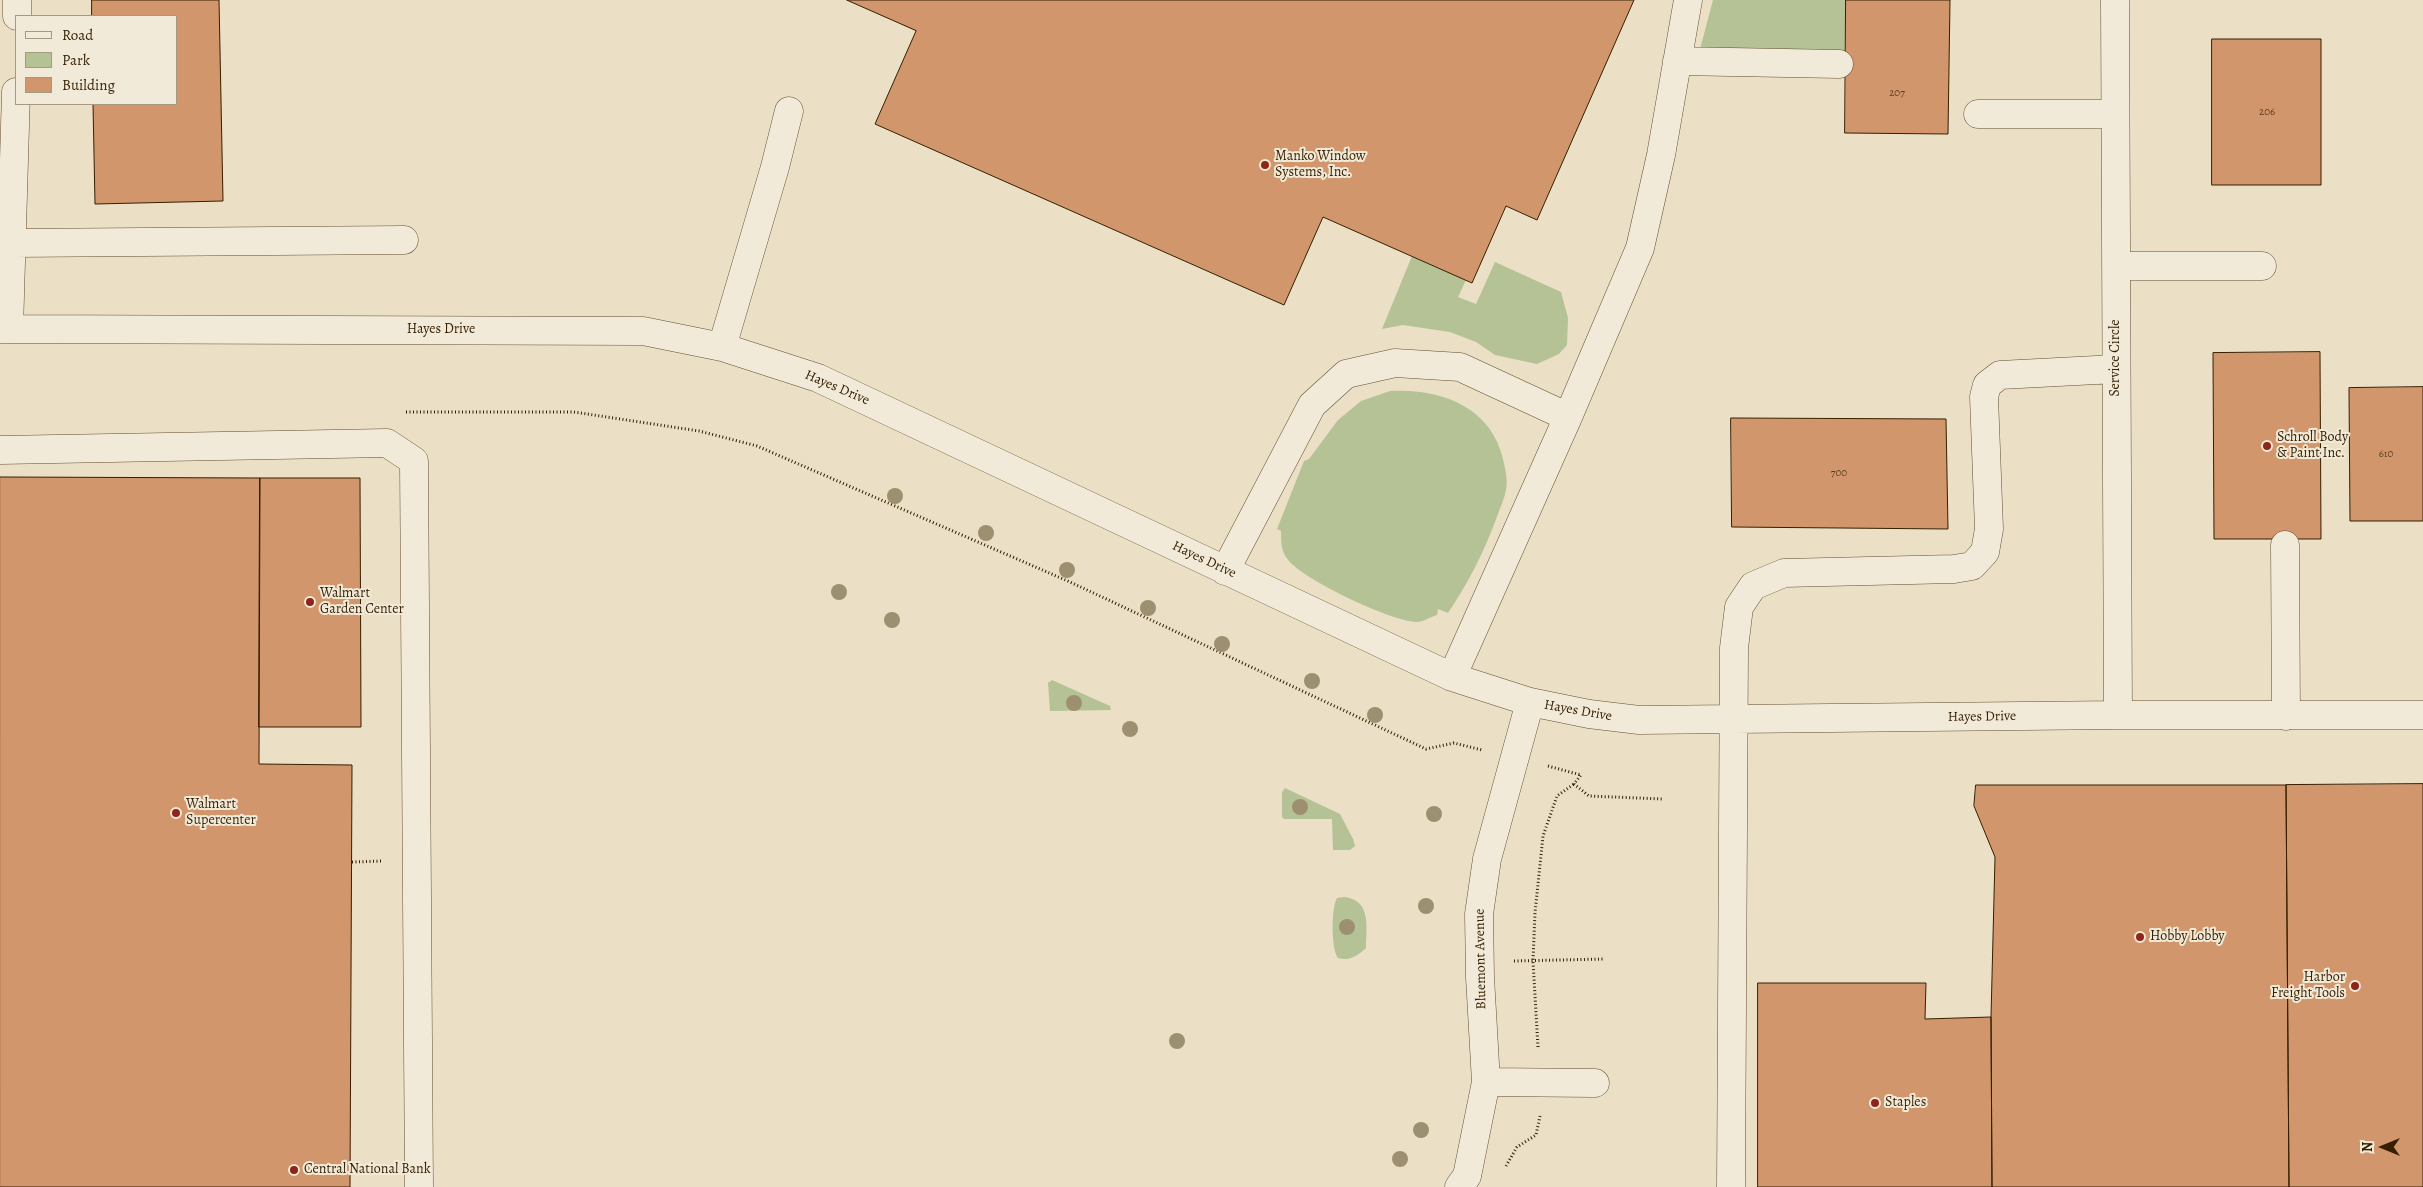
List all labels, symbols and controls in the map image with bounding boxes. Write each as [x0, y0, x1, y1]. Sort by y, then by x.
legend [15, 15, 178, 105]
text: Road [62, 25, 93, 45]
text: Park [62, 50, 90, 70]
text: Building [62, 75, 115, 95]
house number: 207 [1889, 86, 1905, 100]
house number: 206 [2259, 105, 2275, 119]
place label: Manko Window Systems, Inc. [1275, 149, 1366, 182]
marker: Manko Window Systems, Inc. [1259, 159, 1271, 171]
street label: Service Circle [2108, 319, 2124, 397]
street label: Hayes Drive [407, 322, 475, 338]
street label: Hayes Drive [802, 367, 872, 409]
place label: Schroll Body & Paint Inc. [2277, 430, 2348, 462]
marker: Schroll Body & Paint Inc. [2261, 440, 2273, 452]
house number: 610 [2379, 447, 2393, 461]
house number: 700 [1831, 466, 1847, 480]
street label: Hayes Drive [1169, 538, 1239, 582]
place label: Walmart Garden Center [320, 586, 404, 618]
marker: Walmart Garden Center [304, 596, 316, 608]
street label: Hayes Drive [1543, 697, 1613, 725]
street label: Hayes Drive [1948, 708, 2016, 726]
place label: Walmart Supercenter [186, 797, 256, 830]
marker: Walmart Supercenter [170, 807, 182, 819]
street label: Bluemont Avenue [1472, 908, 1490, 1010]
place label: Hobby Lobby [2150, 929, 2225, 945]
marker: Hobby Lobby [2134, 931, 2146, 943]
place label: Harbor Freight Tools [2271, 970, 2345, 1002]
marker: Harbor Freight Tools [2349, 980, 2361, 992]
place label: Staples [1885, 1095, 1926, 1111]
marker: Staples [1869, 1097, 1881, 1109]
north arrow [2358, 1122, 2408, 1172]
text: N [2358, 1142, 2377, 1152]
place label: Central National Bank [304, 1162, 431, 1178]
marker: Central National Bank [288, 1164, 300, 1176]

